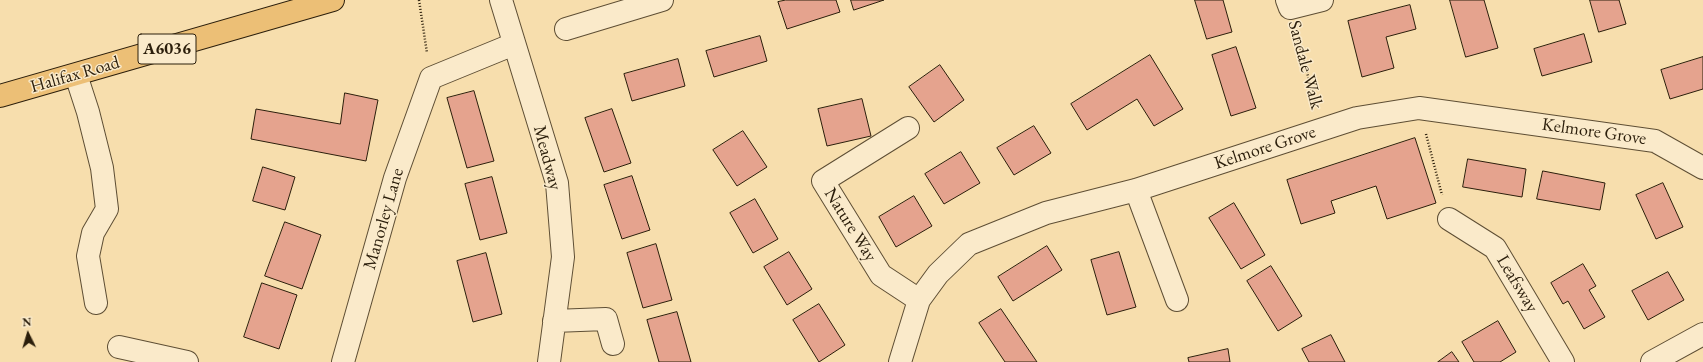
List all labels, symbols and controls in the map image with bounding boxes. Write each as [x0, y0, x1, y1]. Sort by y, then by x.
street label: Sandale Walk [1283, 18, 1327, 112]
road number: A6036 [138, 34, 196, 64]
street label: Halifax Road [28, 52, 122, 98]
street label: Kelmore Grove [1540, 114, 1648, 150]
street label: Kelmore Grove [1212, 121, 1318, 175]
street label: Meadway [528, 123, 566, 193]
street label: Manorley Lane [359, 166, 409, 272]
street label: Nature Way [819, 184, 881, 266]
street label: Leafsway [1491, 251, 1543, 317]
north arrow [8, 314, 48, 354]
text: N [22, 315, 32, 329]

